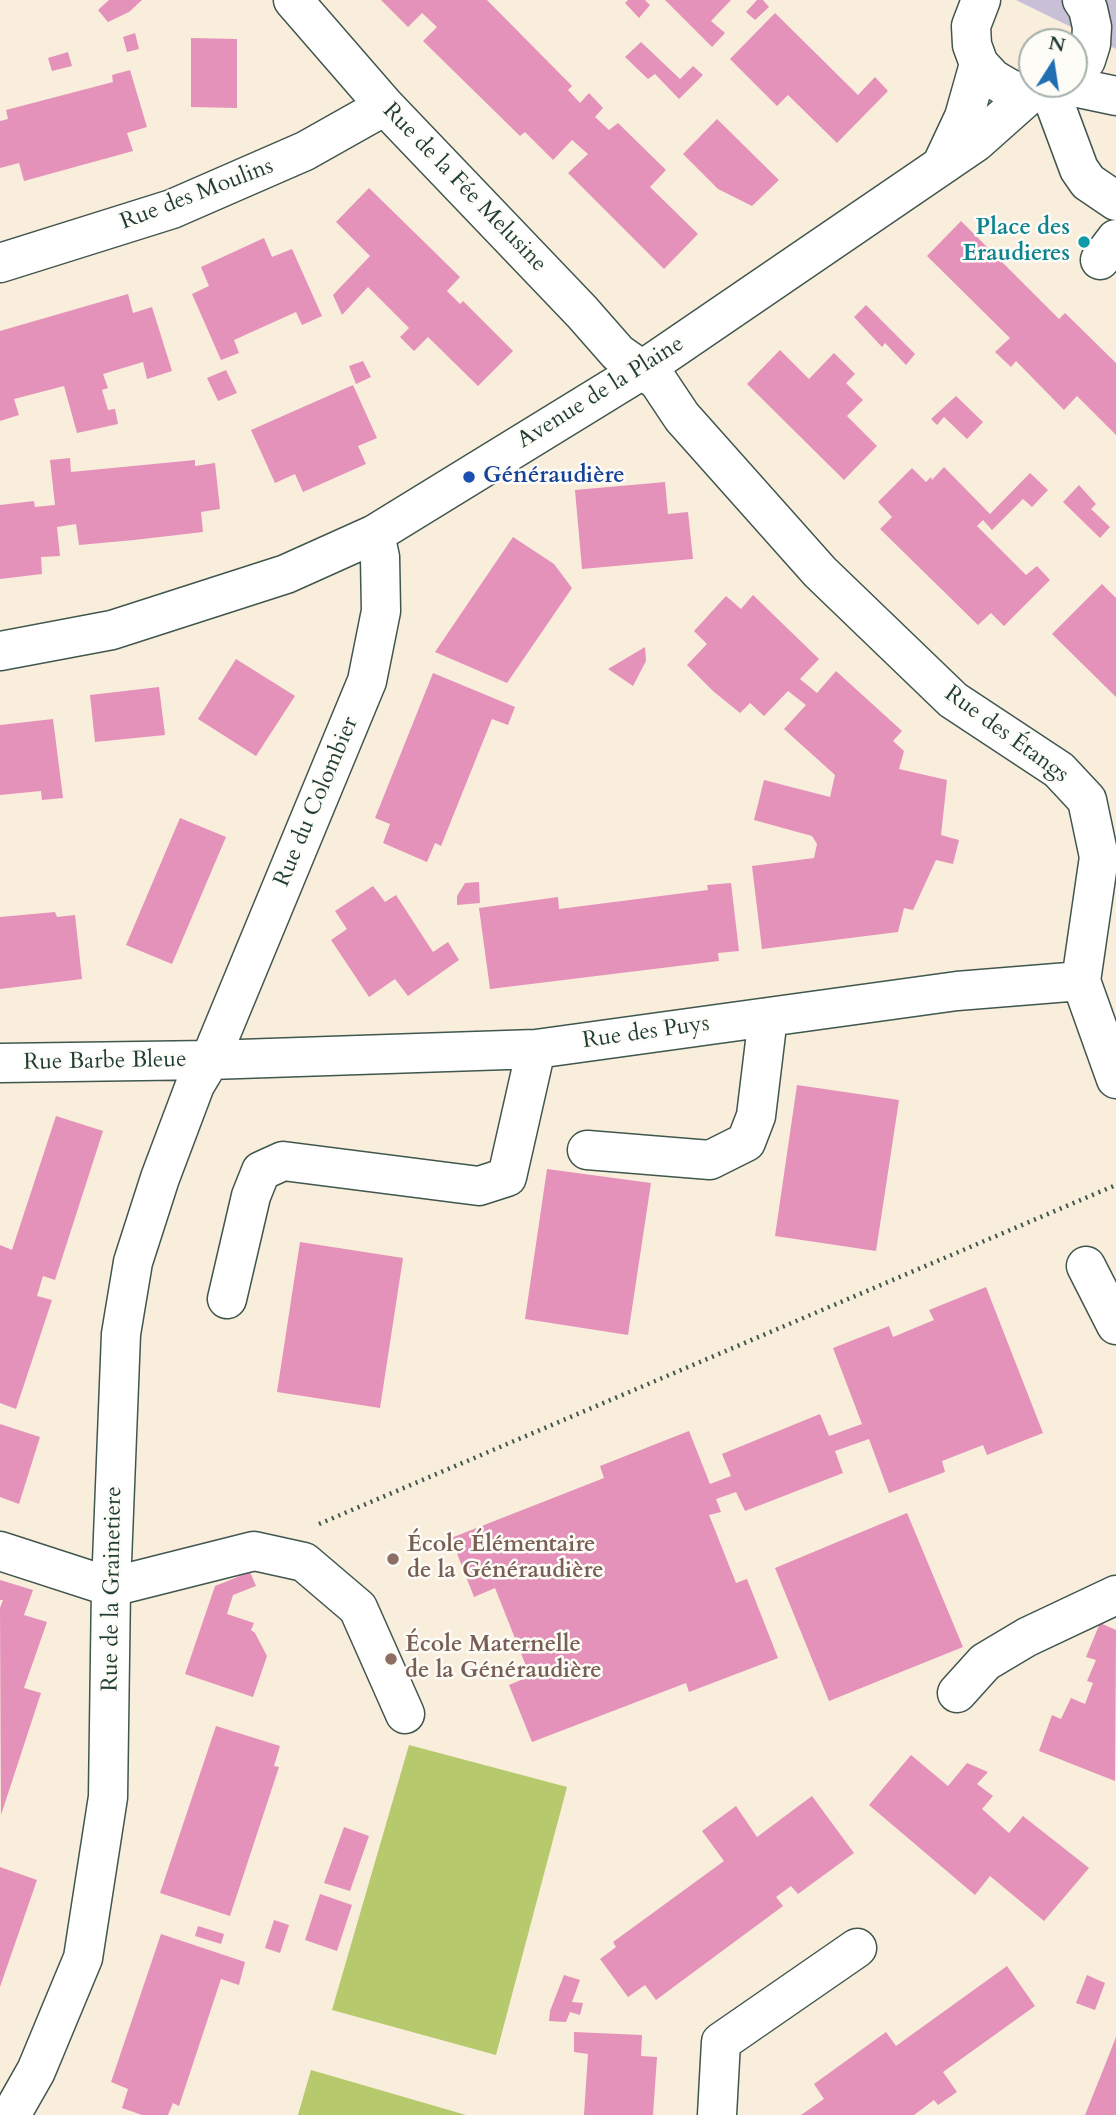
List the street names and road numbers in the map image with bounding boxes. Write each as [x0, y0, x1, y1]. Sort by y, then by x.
street label: Rue de la Fée Melusine [376, 98, 552, 278]
street label: Rue des Moulins [117, 153, 277, 237]
street label: Avenue de la Plaine [513, 331, 689, 455]
street label: Rue des Étangs [939, 681, 1073, 789]
street label: Rue du Colombier [269, 713, 365, 891]
street label: Rue des Puys [581, 1010, 711, 1056]
street label: Rue Barbe Bleue [23, 1047, 187, 1077]
street label: Rue de la Grainetiere [97, 1486, 129, 1692]

